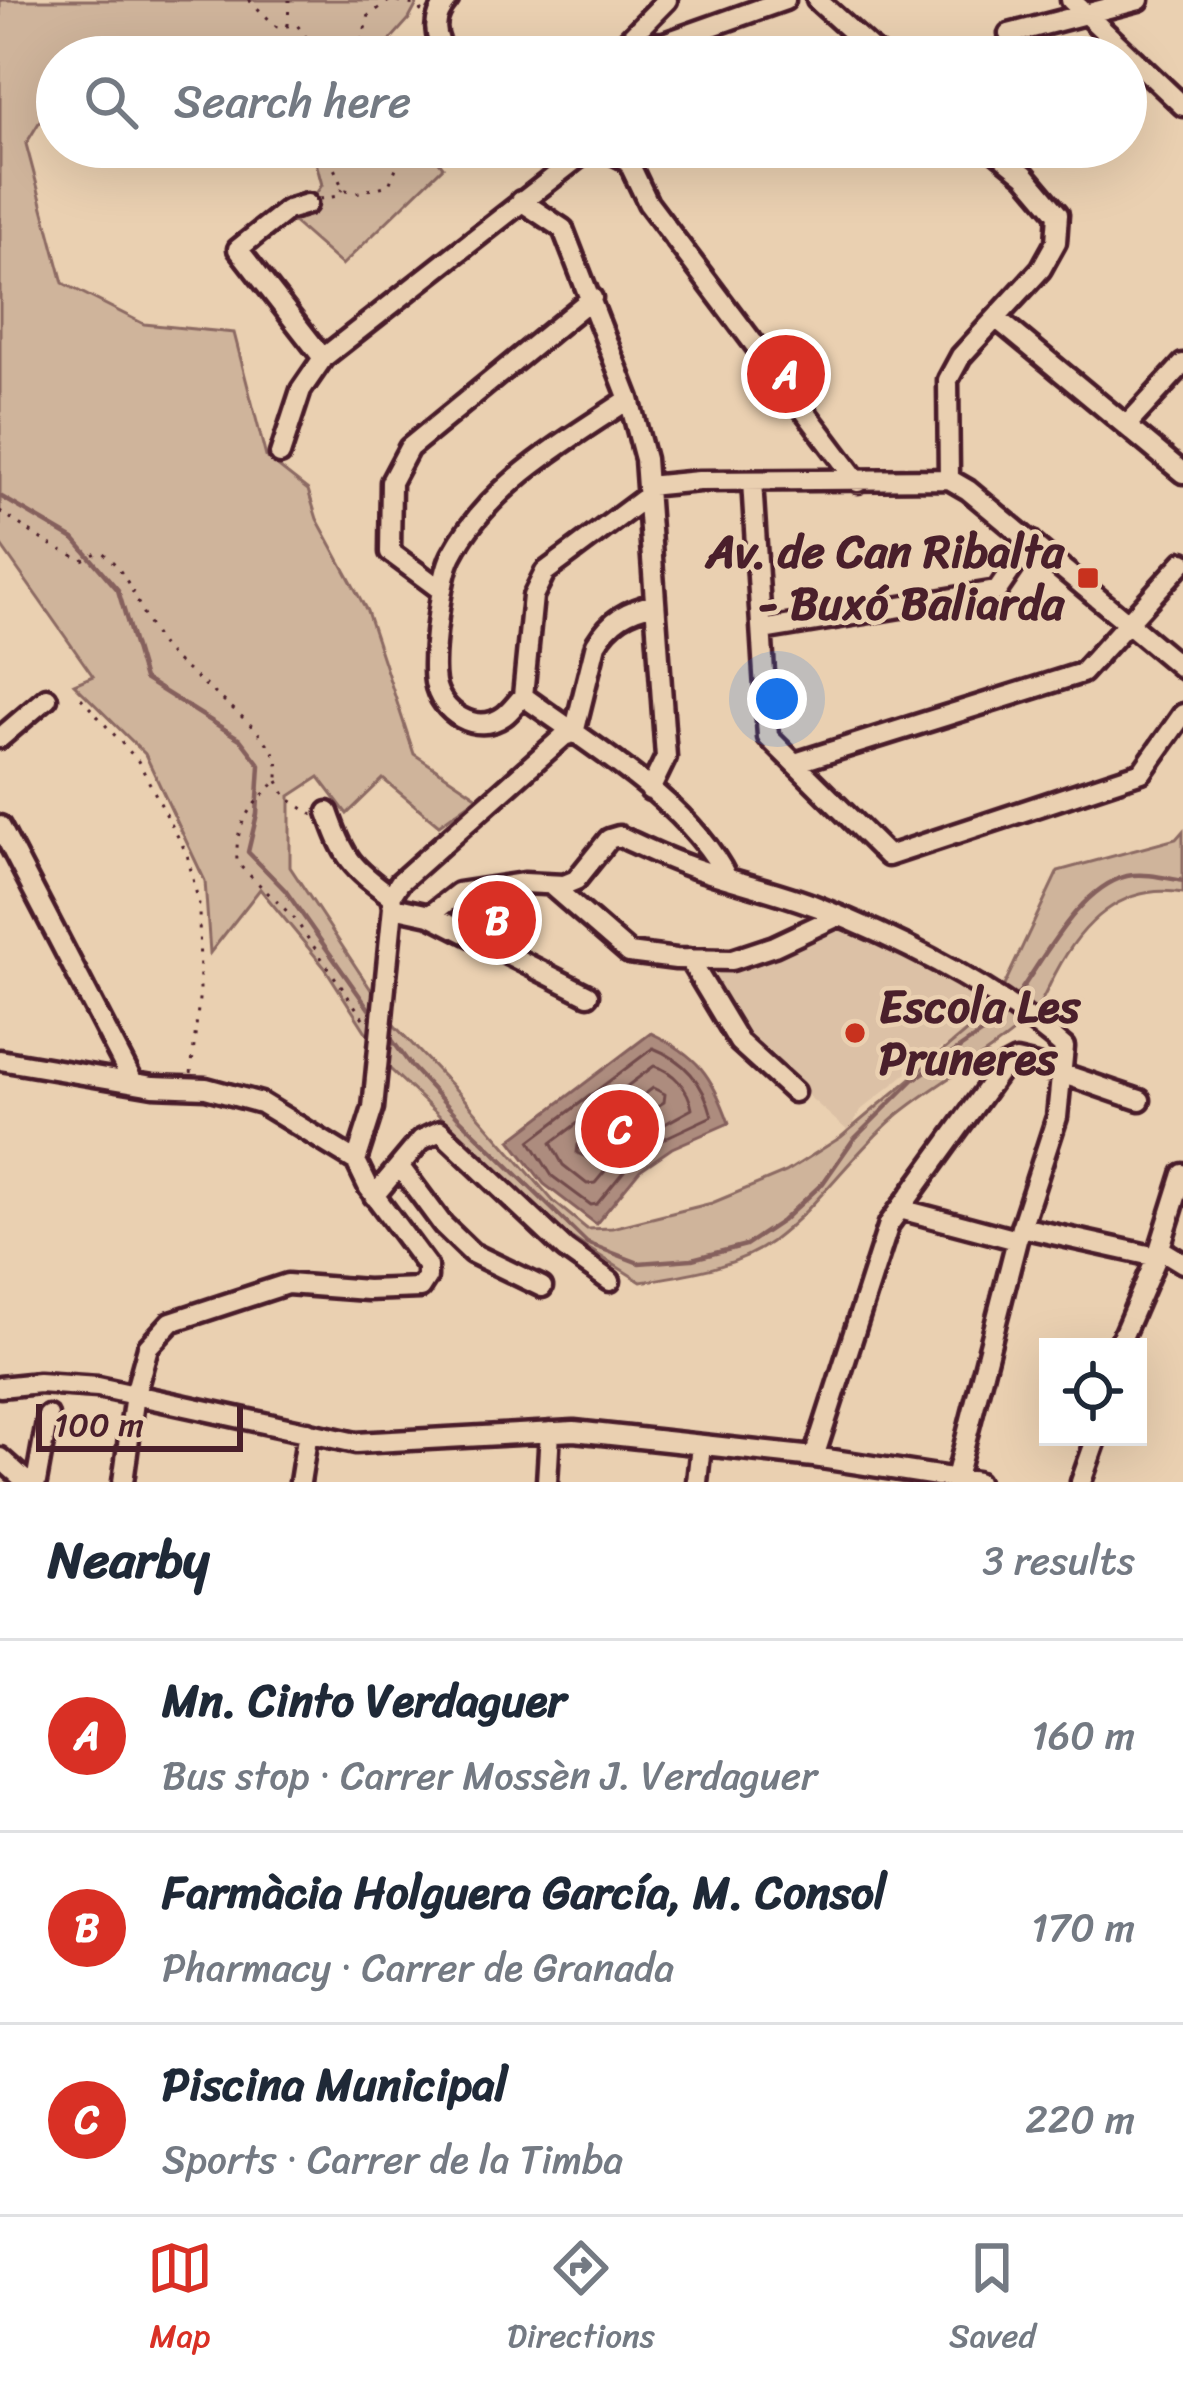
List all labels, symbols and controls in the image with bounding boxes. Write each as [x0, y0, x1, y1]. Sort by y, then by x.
search box [36, 36, 1147, 168]
text: Search here [174, 62, 411, 142]
icon: search [78, 69, 144, 135]
pin: A [747, 329, 825, 419]
place label: Av. de Can Ribalta - Buxó Baliarda [704, 512, 1065, 644]
marker: Av. de Can Ribalta - Buxó Baliarda [1075, 565, 1101, 591]
your location [747, 669, 807, 729]
pin: B [458, 875, 536, 965]
place label: Escola Les Pruneres [879, 967, 1082, 1099]
marker: Escola Les Pruneres [842, 1020, 868, 1046]
pin: C [581, 1084, 659, 1174]
map controls [1039, 1338, 1147, 1446]
button: locate [1039, 1338, 1147, 1446]
text: 100 m [54, 1396, 144, 1454]
scale bar [36, 1398, 243, 1451]
text: Nearby [48, 1515, 209, 1605]
text: 3 results [982, 1526, 1135, 1595]
text: Mn. Cinto Verdaguer [162, 1661, 566, 1741]
text: A [74, 1701, 100, 1770]
text: 160 m [1031, 1701, 1135, 1770]
text: Bus stop · Carrer Mossèn J. Verdaguer [162, 1741, 817, 1810]
text: Farmàcia Holguera García, M. Consol [162, 1853, 887, 1933]
text: B [75, 1893, 99, 1962]
text: 170 m [1031, 1893, 1135, 1962]
text: Pharmacy · Carrer de Granada [162, 1933, 674, 2002]
text: Piscina Municipal [162, 2045, 508, 2125]
text: C [75, 2085, 99, 2154]
text: 220 m [1025, 2085, 1135, 2154]
text: Sports · Carrer de la Timba [162, 2125, 623, 2194]
tab: Map [147, 2235, 213, 2365]
tab: Directions [507, 2235, 655, 2365]
tab: Saved [949, 2235, 1036, 2365]

